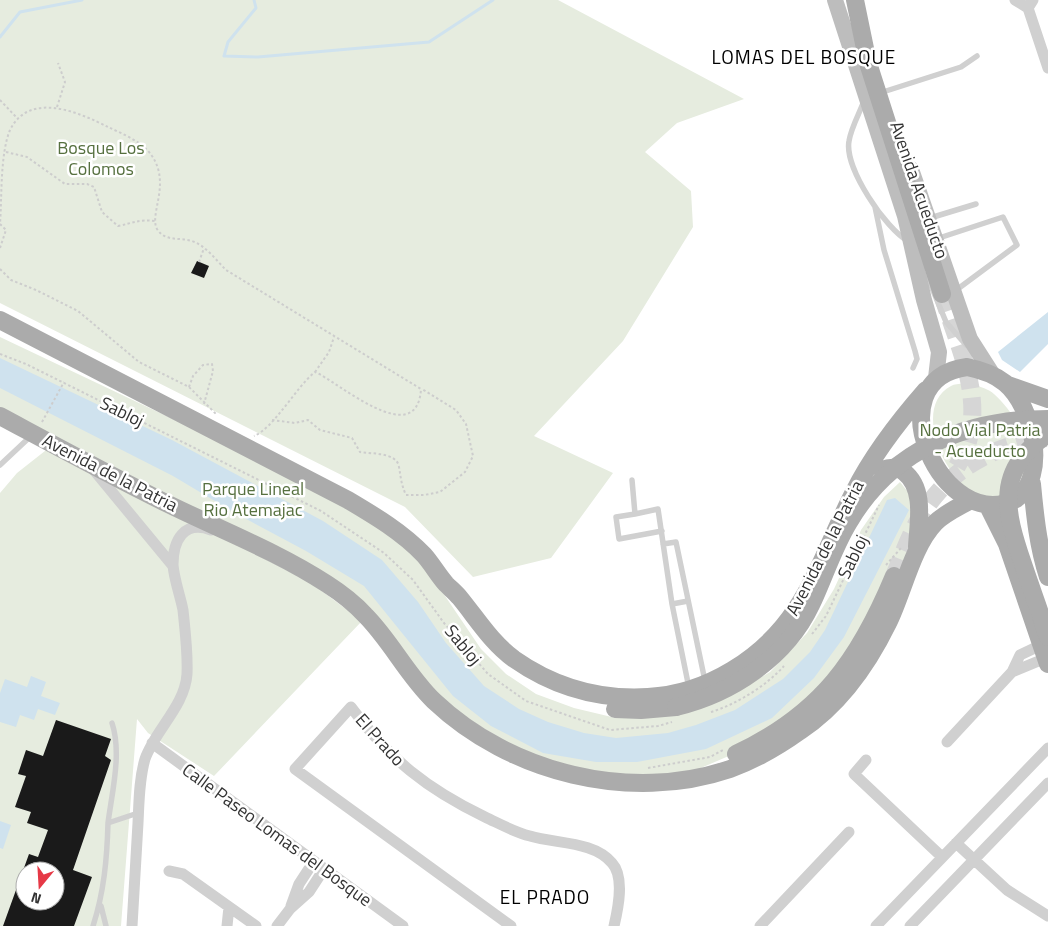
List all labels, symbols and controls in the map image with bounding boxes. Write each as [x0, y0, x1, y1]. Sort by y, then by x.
district label: LOMAS DEL BOSQUE [712, 42, 896, 71]
street label: Avenida Acueducto [883, 117, 956, 262]
park label: Bosque Los Colomos [57, 134, 145, 182]
street label: Sabloj [96, 389, 149, 434]
park label: Nodo Vial Patria - Acueducto [919, 416, 1041, 464]
street label: Avenida de la Patria [38, 427, 183, 518]
park label: Parque Lineal Rio Atemajac [202, 475, 304, 523]
street label: Avenida de la Patria [779, 475, 870, 620]
street label: Sabloj [830, 530, 875, 583]
street label: Sabloj [438, 618, 488, 671]
street label: El Prado [349, 707, 411, 772]
street label: Calle Paseo Lomas del Bosque [177, 756, 378, 913]
north arrow [15, 861, 65, 911]
district label: EL PRADO [500, 882, 590, 911]
text: N [28, 887, 44, 910]

